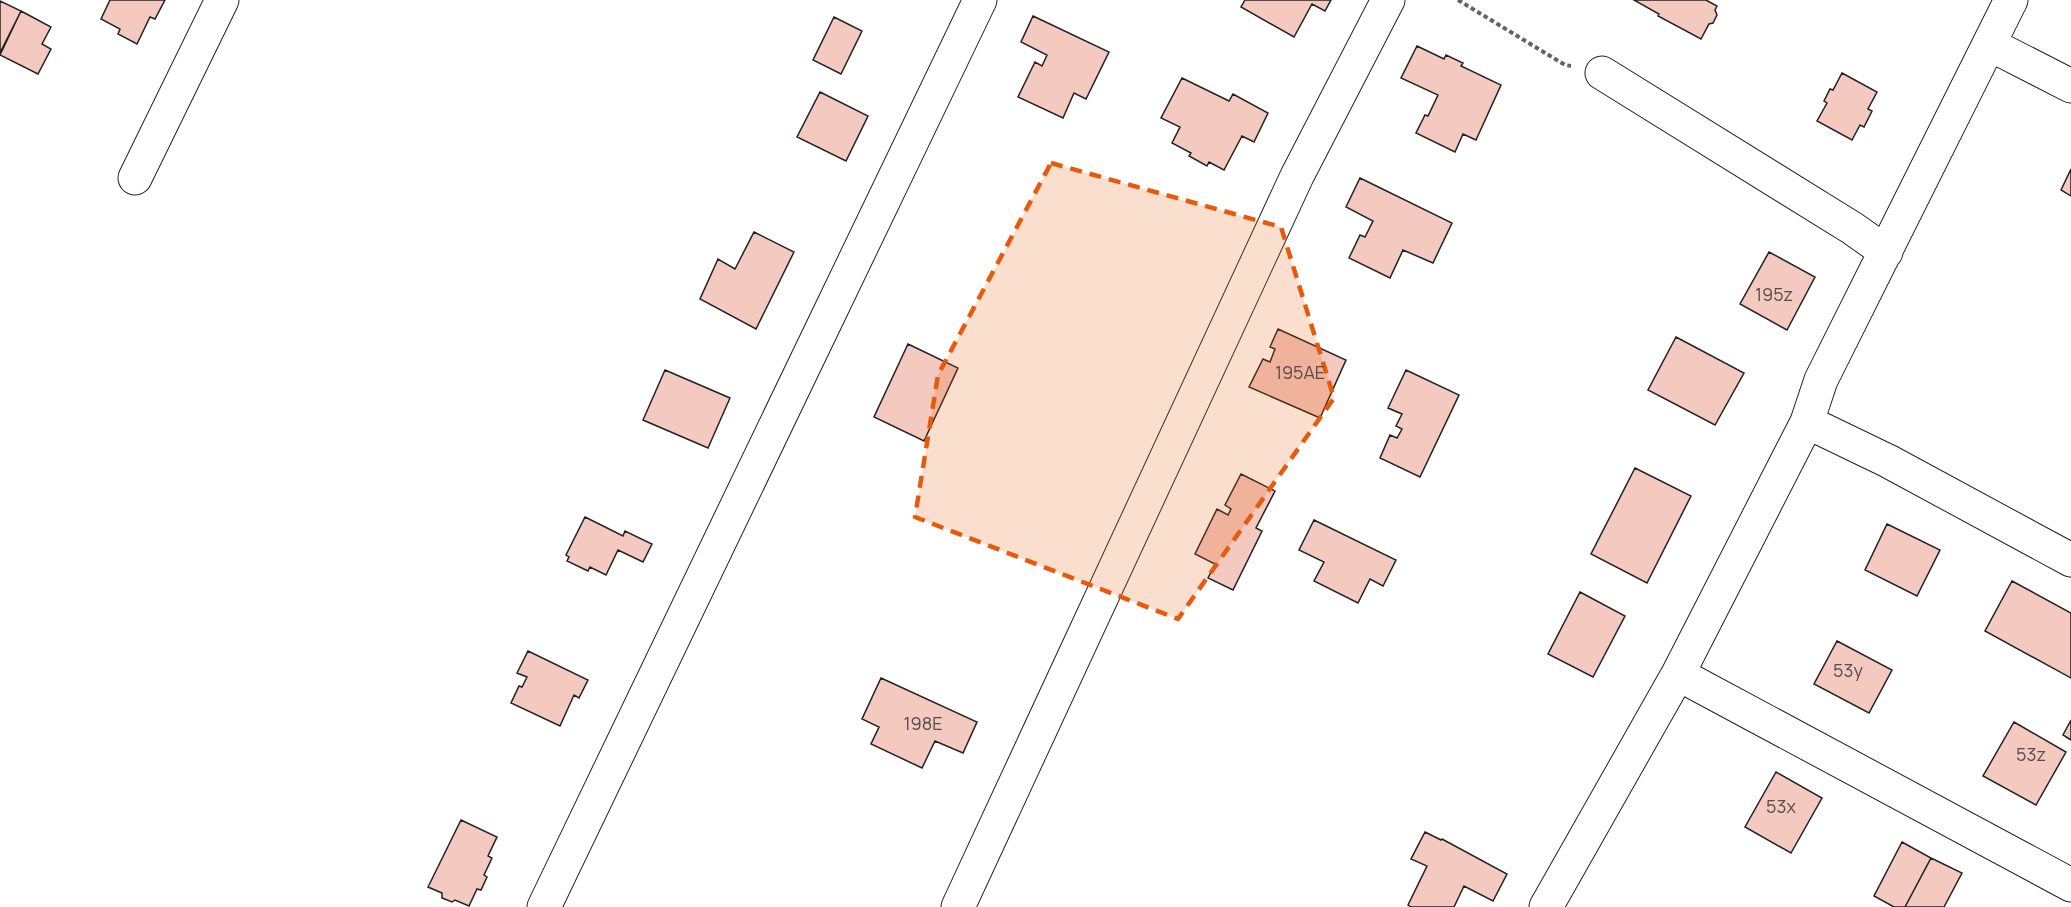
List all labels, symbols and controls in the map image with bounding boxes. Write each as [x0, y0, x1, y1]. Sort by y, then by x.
house number: 195z [1755, 282, 1793, 306]
house number: 195AE [1275, 360, 1325, 384]
house number: 53y [1833, 658, 1863, 682]
house number: 198E [904, 711, 942, 735]
house number: 53z [2016, 742, 2046, 766]
house number: 53x [1766, 794, 1796, 818]

